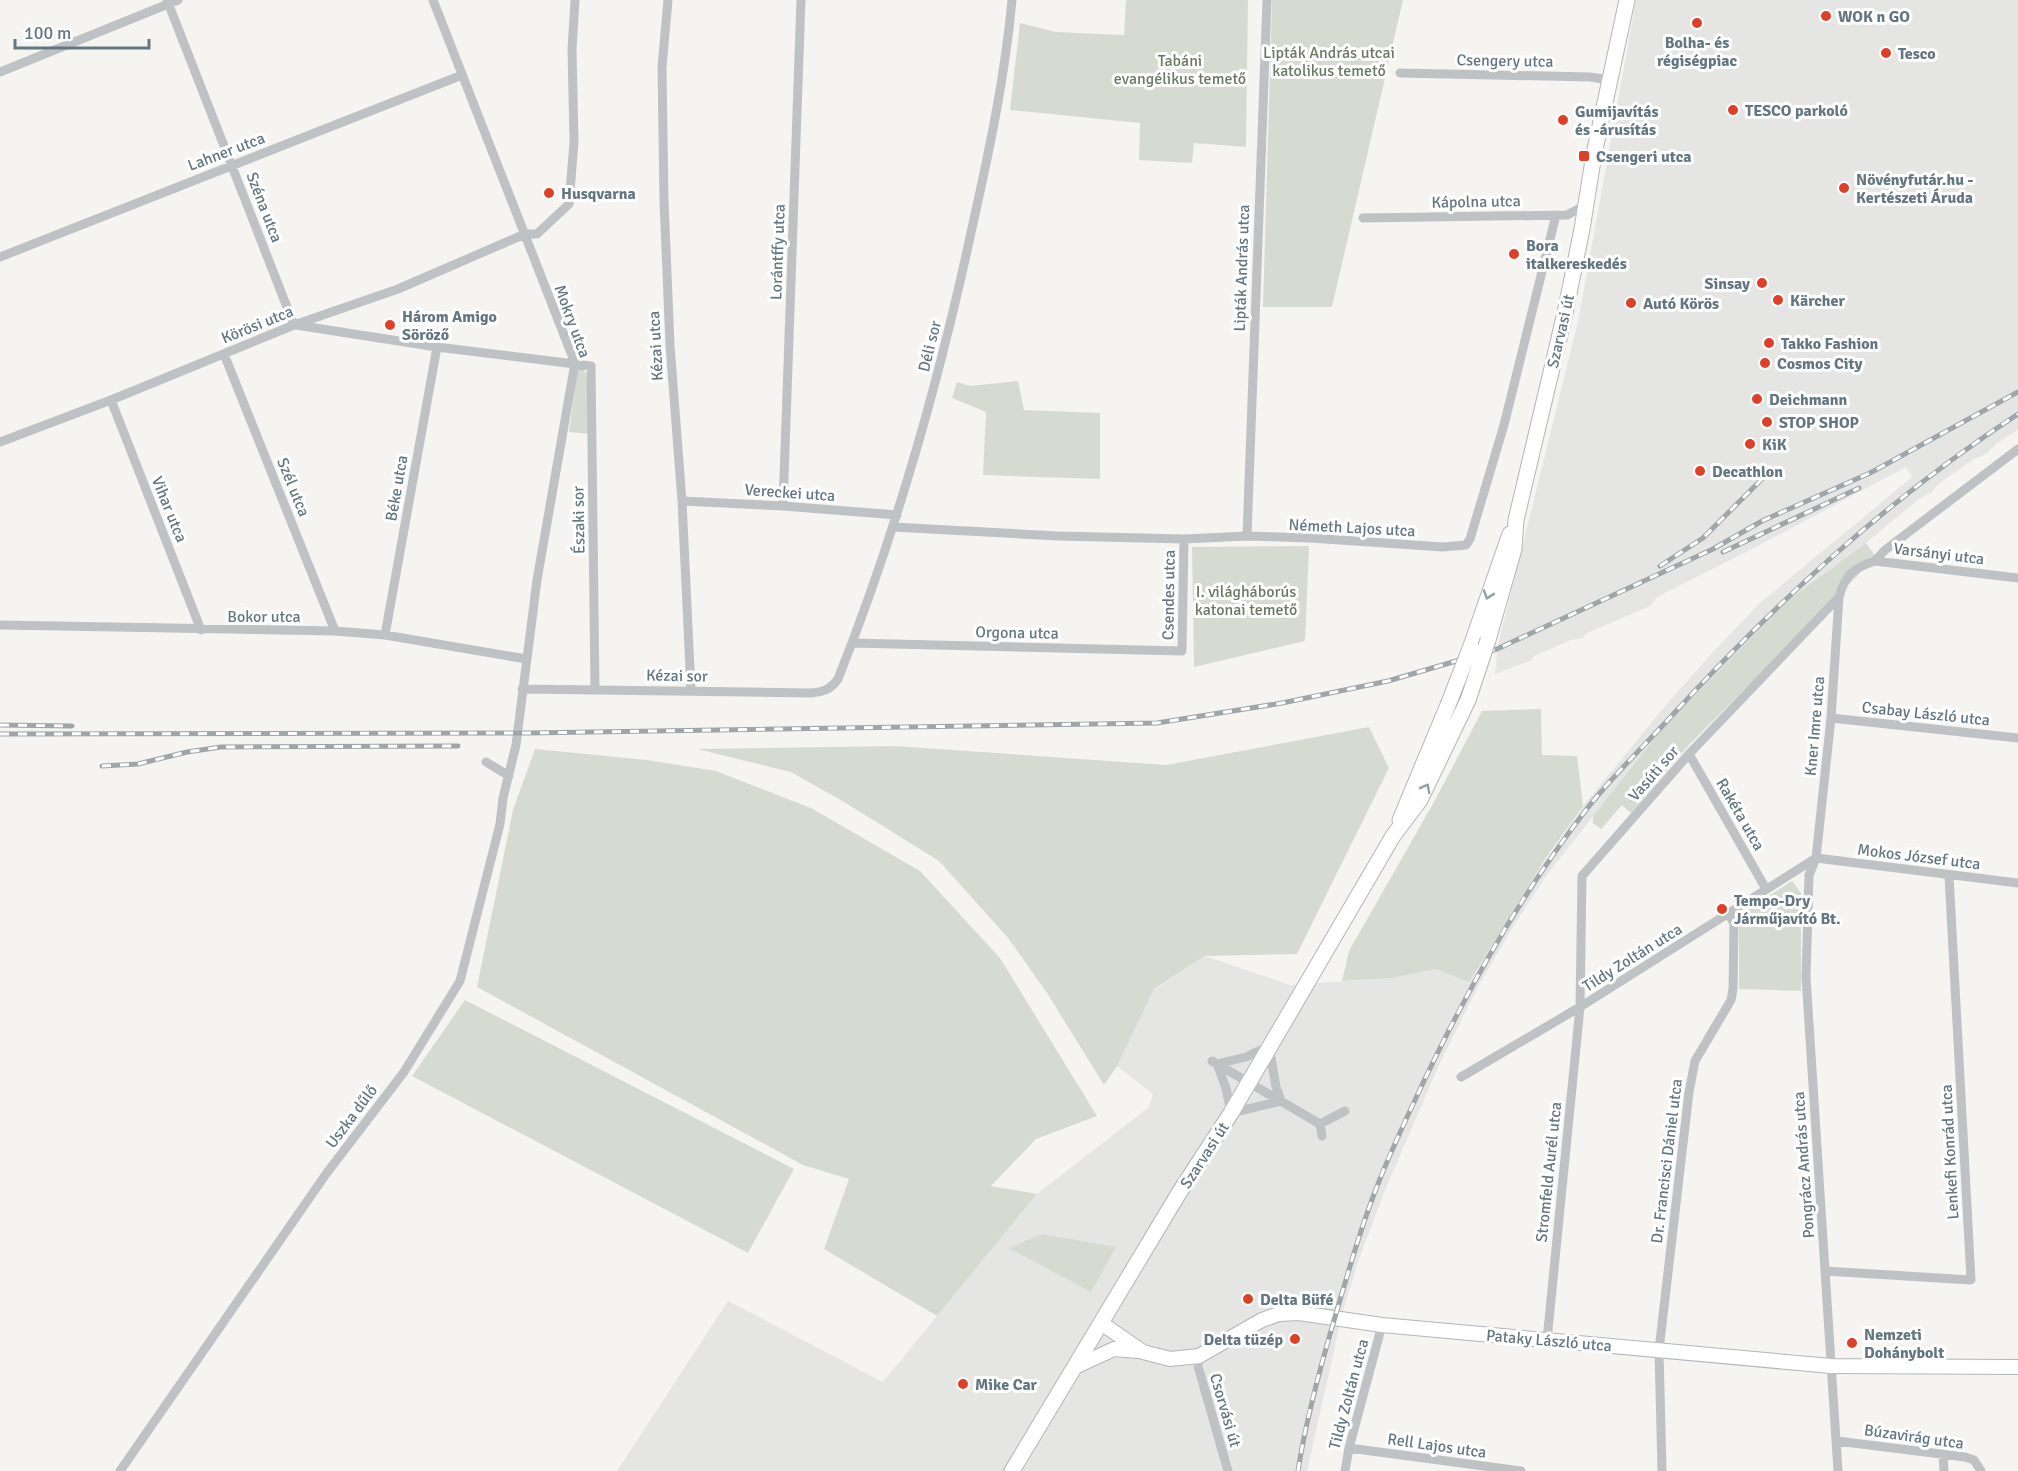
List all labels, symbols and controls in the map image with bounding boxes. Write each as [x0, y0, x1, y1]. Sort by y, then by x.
place label: WOK n GO [1838, 7, 1910, 27]
marker: WOK n GO [1819, 9, 1833, 23]
scale bar [15, 12, 148, 50]
marker: Bolha- és régiségpiac [1690, 16, 1704, 30]
text: 100 m [24, 22, 71, 44]
place label: Bolha- és régiségpiac [1657, 33, 1737, 71]
park label: Lipták András utcai katolikus temető [1263, 43, 1395, 81]
place label: Tesco [1898, 44, 1936, 64]
marker: Tesco [1879, 46, 1893, 60]
street label: Csengery utca [1456, 50, 1554, 72]
park label: Tabáni evangélikus temető [1114, 51, 1246, 89]
place label: TESCO parkoló [1745, 101, 1848, 121]
place label: Gumijavítás és -árusítás [1575, 102, 1659, 140]
marker: TESCO parkoló [1726, 103, 1740, 117]
marker: Gumijavítás és -árusítás [1556, 113, 1570, 127]
street label: Lahner utca [185, 128, 268, 176]
place label: Csengeri utca [1596, 147, 1691, 167]
marker: Csengeri utca [1577, 149, 1591, 163]
street label: Széna utca [241, 169, 287, 245]
place label: Növényfutár.hu - Kertészeti Áruda [1856, 170, 1973, 208]
marker: Növényfutár.hu - Kertészeti Áruda [1837, 181, 1851, 195]
place label: Husqvarna [561, 184, 636, 204]
marker: Husqvarna [542, 186, 556, 200]
street label: Kápolna utca [1431, 191, 1521, 213]
street label: Lorántffy utca [766, 204, 790, 301]
street label: Lipták András utca [1230, 204, 1254, 332]
place label: Bora italkereskedés [1526, 236, 1627, 274]
marker: Bora italkereskedés [1507, 247, 1521, 261]
place label: Sinsay [1705, 274, 1750, 294]
marker: Sinsay [1755, 276, 1769, 290]
street label: Mokry utca [550, 282, 595, 361]
place label: Kärcher [1790, 291, 1845, 311]
street label: Szarvasi út [1543, 292, 1579, 370]
marker: Kärcher [1771, 293, 1785, 307]
place label: Autó Körös [1643, 294, 1719, 314]
marker: Autó Körös [1624, 296, 1638, 310]
street label: Körösi utca [218, 301, 296, 348]
place label: Három Amigo Söröző [402, 307, 497, 345]
street label: Kézai utca [644, 310, 668, 382]
marker: Három Amigo Söröző [383, 318, 397, 332]
street label: Déli sor [914, 318, 946, 374]
place label: Takko Fashion [1781, 334, 1879, 354]
marker: Takko Fashion [1762, 336, 1776, 350]
place label: Cosmos City [1777, 354, 1863, 374]
marker: Cosmos City [1758, 356, 1772, 370]
place label: Deichmann [1769, 390, 1848, 410]
marker: Deichmann [1750, 392, 1764, 406]
place label: STOP SHOP [1779, 413, 1859, 433]
marker: STOP SHOP [1760, 415, 1774, 429]
place label: KiK [1762, 435, 1787, 455]
marker: KiK [1743, 437, 1757, 451]
street label: Béke utca [381, 454, 413, 523]
street label: Szél utca [272, 455, 314, 520]
place label: Decathlon [1712, 462, 1783, 482]
marker: Decathlon [1693, 464, 1707, 478]
street label: Vihar utca [147, 473, 191, 545]
street label: Vereckei utca [744, 480, 836, 506]
street label: Északi sor [568, 486, 590, 554]
street label: Németh Lajos utca [1288, 515, 1416, 541]
street label: Varsányi utca [1892, 538, 1985, 569]
street label: Csendes utca [1158, 550, 1180, 640]
park label: I. világháborús katonai temető [1195, 582, 1297, 620]
one-way arrow [1483, 589, 1496, 600]
street label: Bokor utca [227, 607, 301, 627]
street label: Orgona utca [975, 622, 1059, 644]
street label: Kézai sor [646, 665, 708, 687]
street label: Kner Imre utca [1801, 675, 1829, 777]
street label: Csabay László utca [1861, 697, 1991, 731]
street label: Vasúti sor [1624, 742, 1683, 806]
street label: Rakéta utca [1711, 775, 1769, 854]
one-way arrow [1419, 784, 1430, 795]
street label: Mokos József utca [1856, 840, 1982, 874]
place label: Tempo-Dry Járműjavító Bt. [1734, 891, 1841, 929]
marker: Tempo-Dry Járműjavító Bt. [1715, 902, 1729, 916]
street label: Tildy Zoltán utca [1579, 919, 1686, 996]
street label: Dr. Francisci Dániel utca [1647, 1078, 1687, 1245]
street label: Uszka dűlő [321, 1081, 382, 1152]
street label: Lenkefi Konrád utca [1936, 1084, 1964, 1220]
street label: Pongrácz András utca [1789, 1091, 1819, 1239]
street label: Stromfeld Aurél utca [1532, 1101, 1566, 1243]
street label: Szarvasi út [1176, 1118, 1234, 1192]
place label: Delta Büfé [1260, 1290, 1333, 1310]
marker: Delta Büfé [1241, 1292, 1255, 1306]
place label: Nemzeti Dohánybolt [1864, 1325, 1944, 1363]
street label: Pataky László utca [1485, 1326, 1613, 1356]
place label: Delta tüzép [1203, 1330, 1283, 1350]
marker: Delta tüzép [1288, 1332, 1302, 1346]
marker: Nemzeti Dohánybolt [1845, 1336, 1859, 1350]
street label: Tildy Zoltán utca [1325, 1337, 1373, 1452]
street label: Csorvási út [1205, 1371, 1245, 1450]
place label: Mike Car [975, 1375, 1038, 1395]
marker: Mike Car [956, 1377, 970, 1391]
street label: Búzavirág utca [1863, 1420, 1965, 1454]
street label: Rell Lajos utca [1386, 1429, 1488, 1463]

